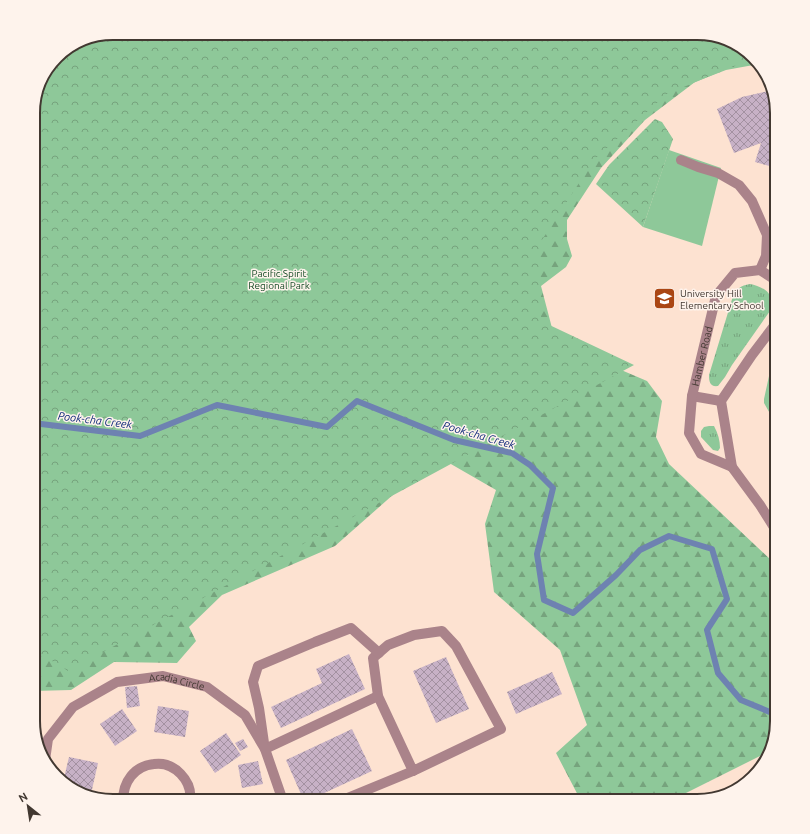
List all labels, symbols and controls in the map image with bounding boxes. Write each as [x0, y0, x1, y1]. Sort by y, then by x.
park label: Pacific Spirit Regional Park [248, 268, 310, 291]
school or university icon: University Hill Elementary School [651, 286, 677, 312]
place label: University Hill Elementary School [680, 288, 764, 311]
street label: Hamber Road [689, 325, 714, 387]
water label: Pook-cha Creek [57, 410, 133, 431]
water label: Pook-cha Creek [442, 419, 517, 451]
street label: Acadia Circle [148, 670, 206, 692]
north arrow [8, 786, 48, 826]
text: N [16, 790, 30, 805]

